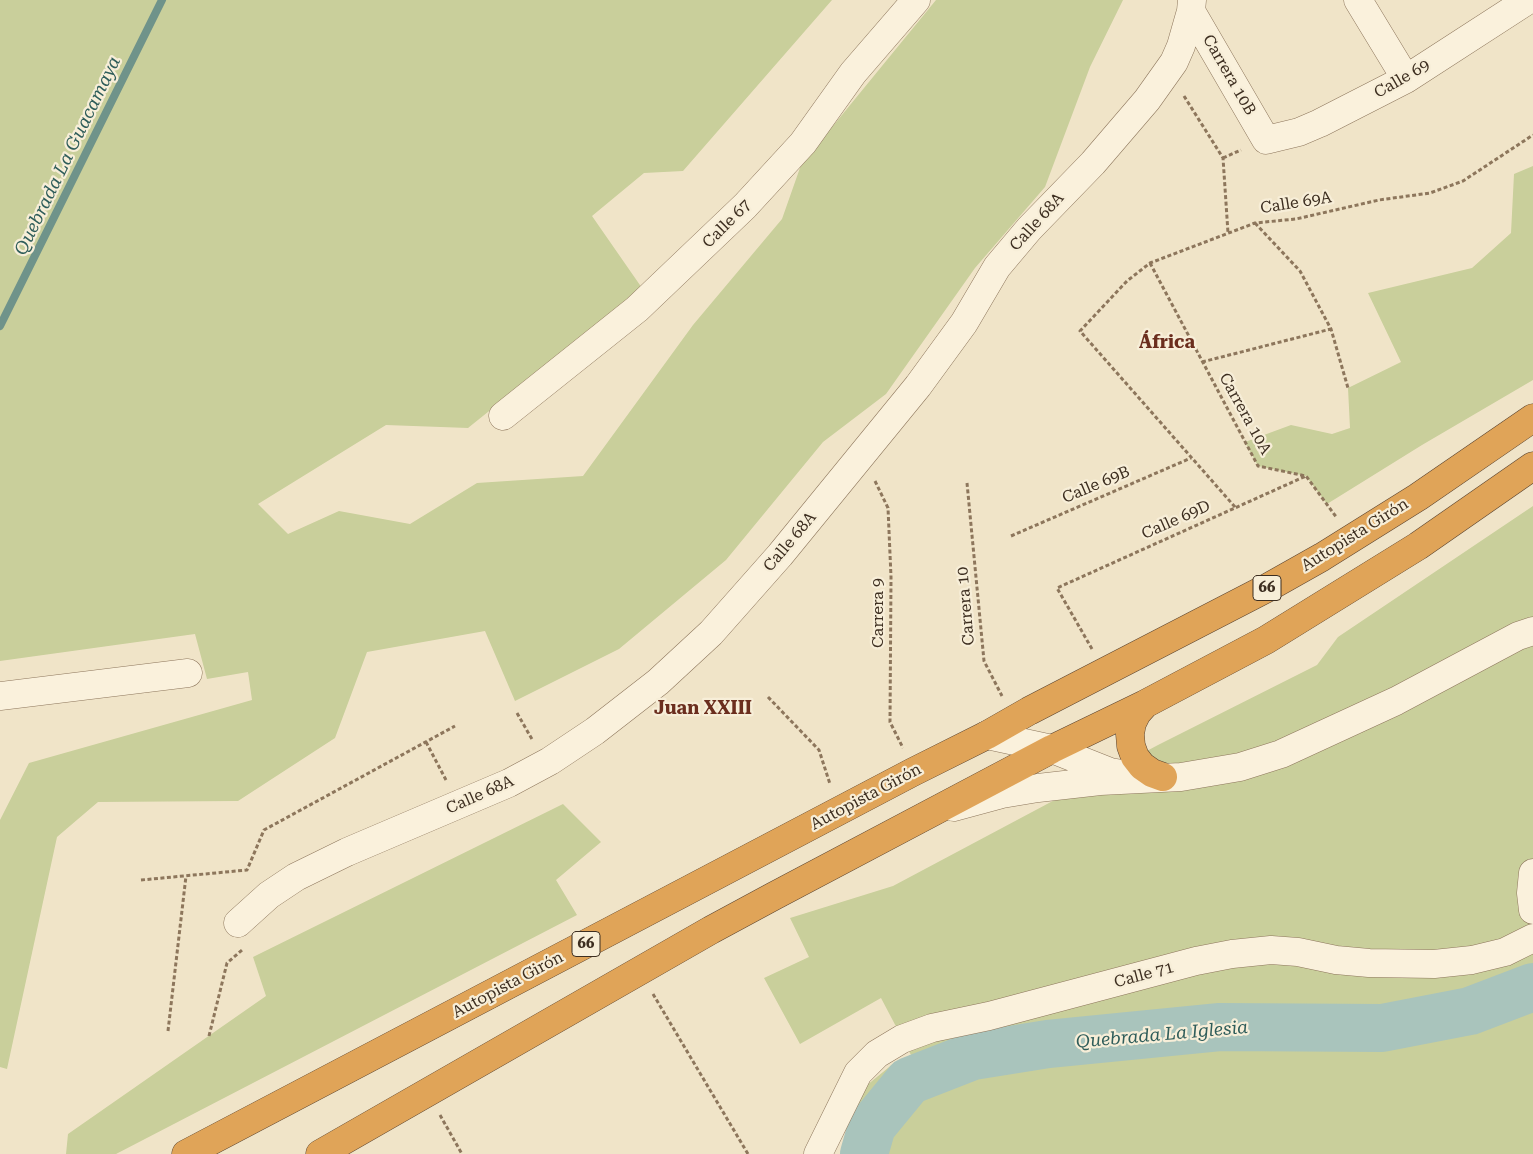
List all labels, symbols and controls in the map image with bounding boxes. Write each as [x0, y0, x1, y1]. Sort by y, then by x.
street label: Carrera 10B [1198, 31, 1260, 119]
water label: Quebrada La Guacamaya [10, 53, 126, 259]
street label: Calle 69 [1371, 55, 1433, 103]
street label: Calle 69A [1259, 188, 1333, 218]
street label: Calle 68A [1006, 189, 1068, 255]
street label: Calle 67 [699, 196, 755, 252]
district label: África [1139, 332, 1195, 354]
street label: Carrera 10A [1215, 370, 1275, 458]
street label: Calle 69B [1059, 462, 1133, 508]
street label: Autopista Girón [1298, 494, 1412, 576]
street label: Calle 69D [1139, 496, 1213, 544]
street label: Calle 68A [760, 508, 820, 576]
street label: Carrera 10 [953, 566, 979, 646]
road number: 66 [1253, 576, 1281, 600]
street label: Carrera 9 [868, 578, 888, 648]
district label: Juan XXIII [654, 698, 752, 720]
street label: Autopista Girón [807, 760, 925, 834]
street label: Calle 68A [443, 772, 517, 818]
road number: 66 [572, 932, 600, 956]
street label: Autopista Girón [449, 948, 567, 1022]
street label: Calle 71 [1112, 958, 1176, 992]
water label: Quebrada La Iglesia [1075, 1017, 1249, 1053]

